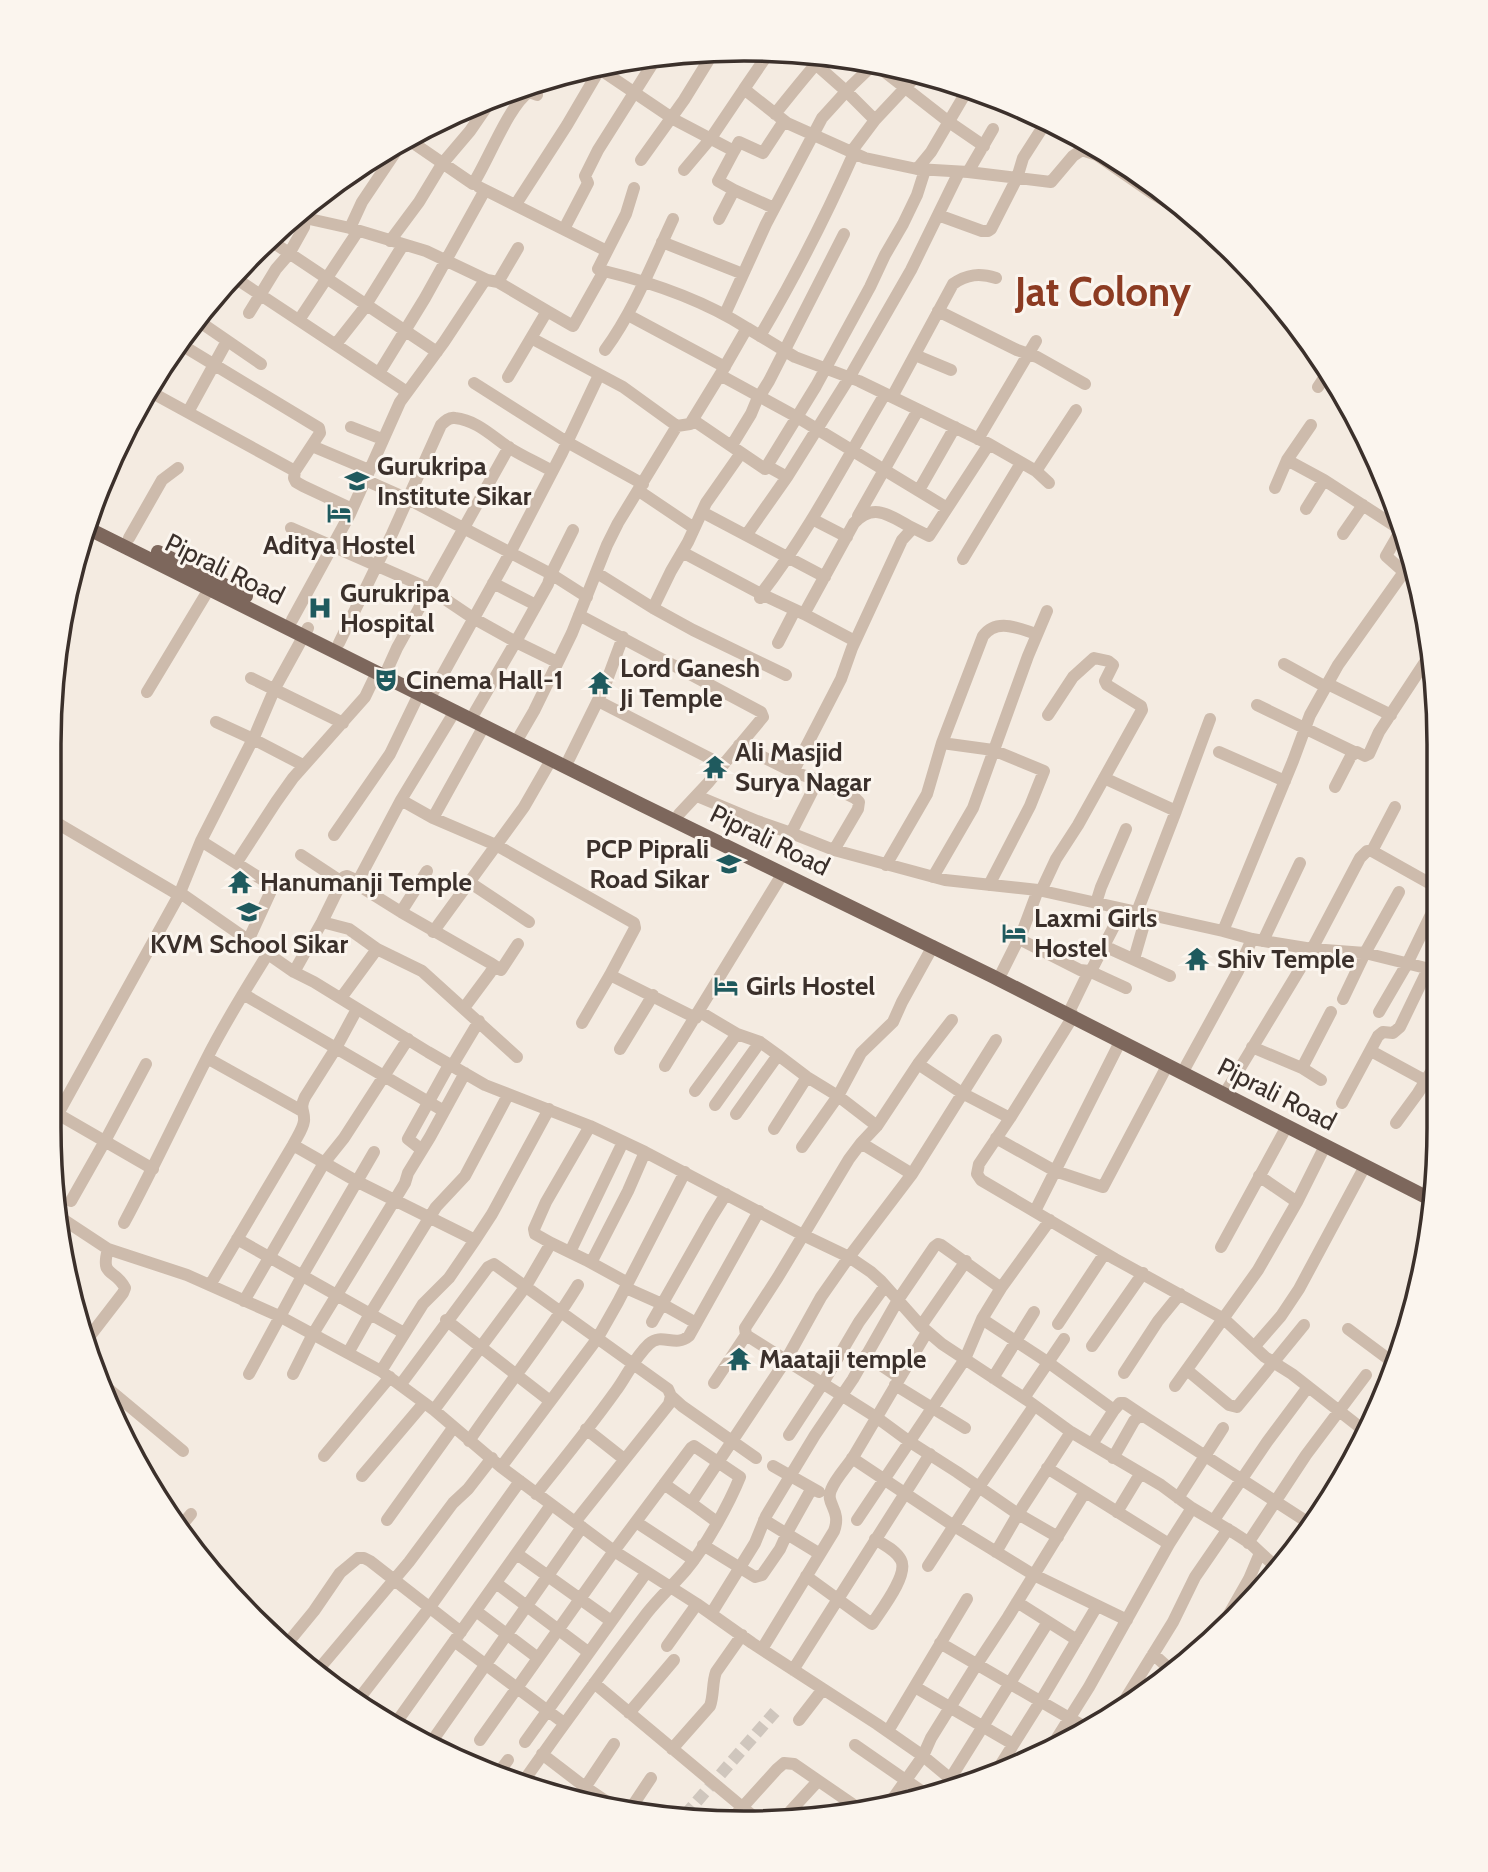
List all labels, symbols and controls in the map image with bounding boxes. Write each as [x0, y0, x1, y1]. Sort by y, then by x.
district label: Jat Colony [1014, 267, 1192, 316]
place label: Gurukripa Institute Sikar [377, 450, 532, 512]
school or university icon: Gurukripa Institute Sikar [343, 467, 371, 495]
hotel icon: Aditya Hostel [325, 499, 353, 527]
street label: Piprali Road [160, 526, 290, 612]
place label: Aditya Hostel [263, 529, 415, 561]
place label: Gurukripa Hospital [340, 577, 450, 639]
hospital icon: Gurukripa Hospital [306, 594, 334, 622]
place label: Lord Ganesh Ji Temple [619, 652, 760, 714]
place label: Cinema Hall-1 [406, 664, 563, 696]
theatre icon: Cinema Hall-1 [372, 666, 400, 694]
temple icon: Lord Ganesh Ji Temple [586, 669, 614, 697]
place label: Ali Masjid Surya Nagar [735, 736, 872, 798]
temple icon: Ali Masjid Surya Nagar [701, 753, 729, 781]
street label: Piprali Road [705, 797, 835, 883]
place label: PCP Piprali Road Sikar [585, 833, 709, 895]
school or university icon: PCP Piprali Road Sikar [715, 850, 743, 878]
place label: Hanumanji Temple [260, 866, 472, 898]
temple icon: Hanumanji Temple [226, 868, 254, 896]
school or university icon: KVM School Sikar [235, 898, 263, 926]
place label: Laxmi Girls Hostel [1034, 902, 1157, 964]
hotel icon: Laxmi Girls Hostel [1000, 919, 1028, 947]
place label: KVM School Sikar [150, 928, 348, 960]
place label: Shiv Temple [1217, 943, 1355, 975]
temple icon: Shiv Temple [1183, 945, 1211, 973]
place label: Girls Hostel [746, 970, 875, 1002]
hotel icon: Girls Hostel [712, 972, 740, 1000]
street label: Piprali Road [1212, 1050, 1342, 1138]
place label: Maataji temple [759, 1343, 926, 1375]
temple icon: Maataji temple [725, 1345, 753, 1373]

